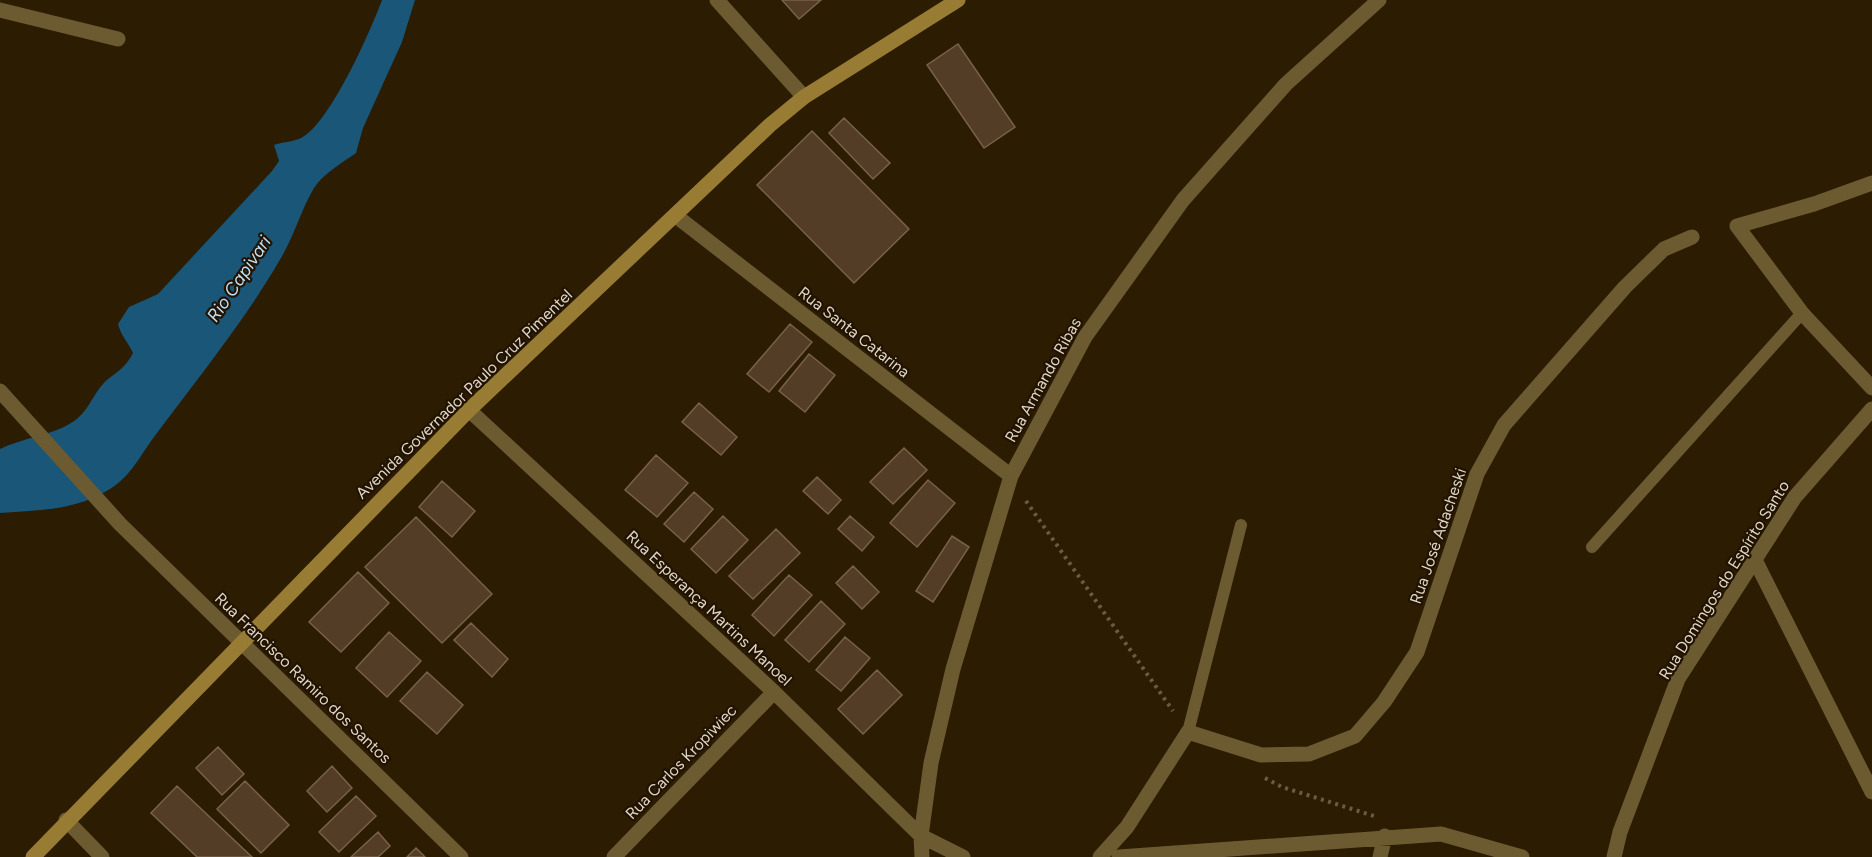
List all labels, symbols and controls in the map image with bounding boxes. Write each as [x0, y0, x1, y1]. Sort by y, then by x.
water label: Rio Capivari [202, 231, 276, 326]
street label: Rua Santa Catarina [794, 283, 914, 381]
street label: Avenida Governador Paulo Cruz Pimentel [352, 285, 576, 503]
street label: Rua Armando Ribas [1001, 314, 1085, 446]
street label: Rua José Adacheski [1406, 466, 1470, 606]
street label: Rua Domingos do Espírito Santo [1655, 477, 1793, 683]
street label: Rua Esperança Martins Manoel [623, 526, 795, 690]
street label: Rua Francisco Ramiro dos Santos [211, 589, 395, 767]
street label: Rua Carlos Kropiwiec [622, 701, 741, 823]

